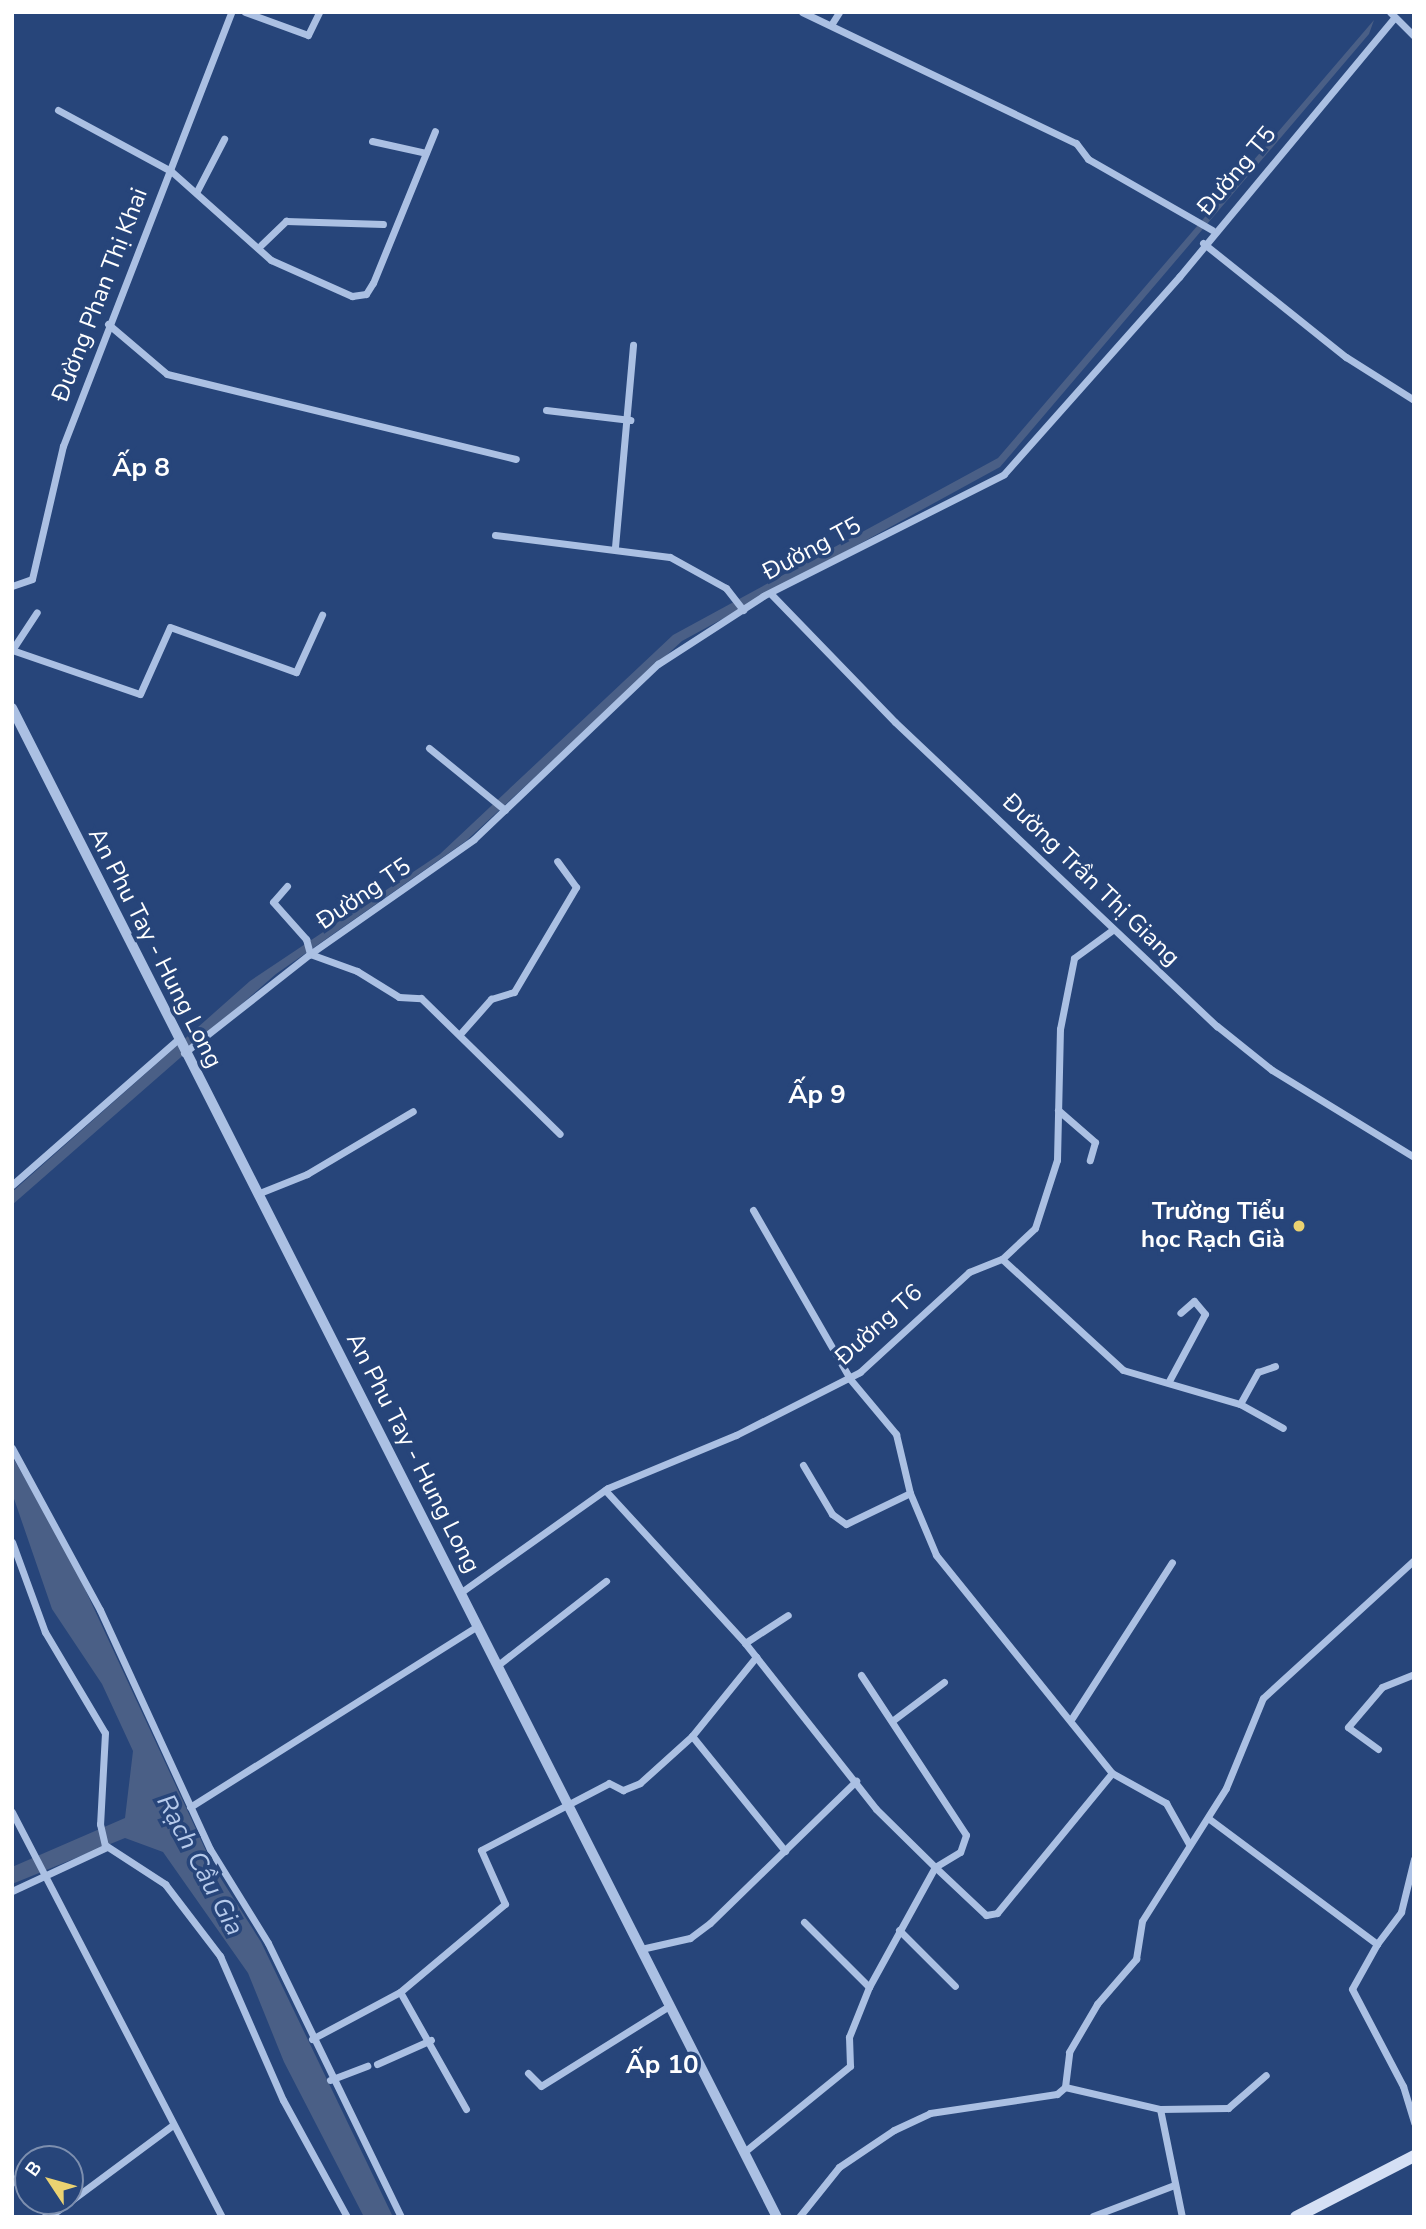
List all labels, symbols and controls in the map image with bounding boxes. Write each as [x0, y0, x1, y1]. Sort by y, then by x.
street label: Đường T5 [1191, 121, 1283, 221]
street label: Đường Phan Thị Khai [46, 184, 154, 406]
district label: Ấp 8 [112, 452, 170, 484]
street label: Đường T5 [758, 511, 866, 587]
street label: Đường Trần Thị Giang [996, 788, 1186, 972]
street label: An Phu Tay - Hung Long [82, 823, 228, 1073]
street label: Đường T5 [311, 852, 417, 936]
district label: Ấp 9 [788, 1079, 846, 1111]
place label: Trường Tiểu học Rạch Già [1141, 1198, 1285, 1254]
marker: Trường Tiểu học Rạch Già [1291, 1218, 1307, 1234]
street label: Đường T6 [829, 1278, 929, 1372]
street label: An Phu Tay - Hung Long [340, 1328, 486, 1578]
water label: Rạch Cầu Gia [150, 1789, 250, 1941]
district label: Ấp 10 [625, 2049, 699, 2081]
north arrow [14, 2145, 84, 2215]
text: B [19, 2156, 48, 2182]

